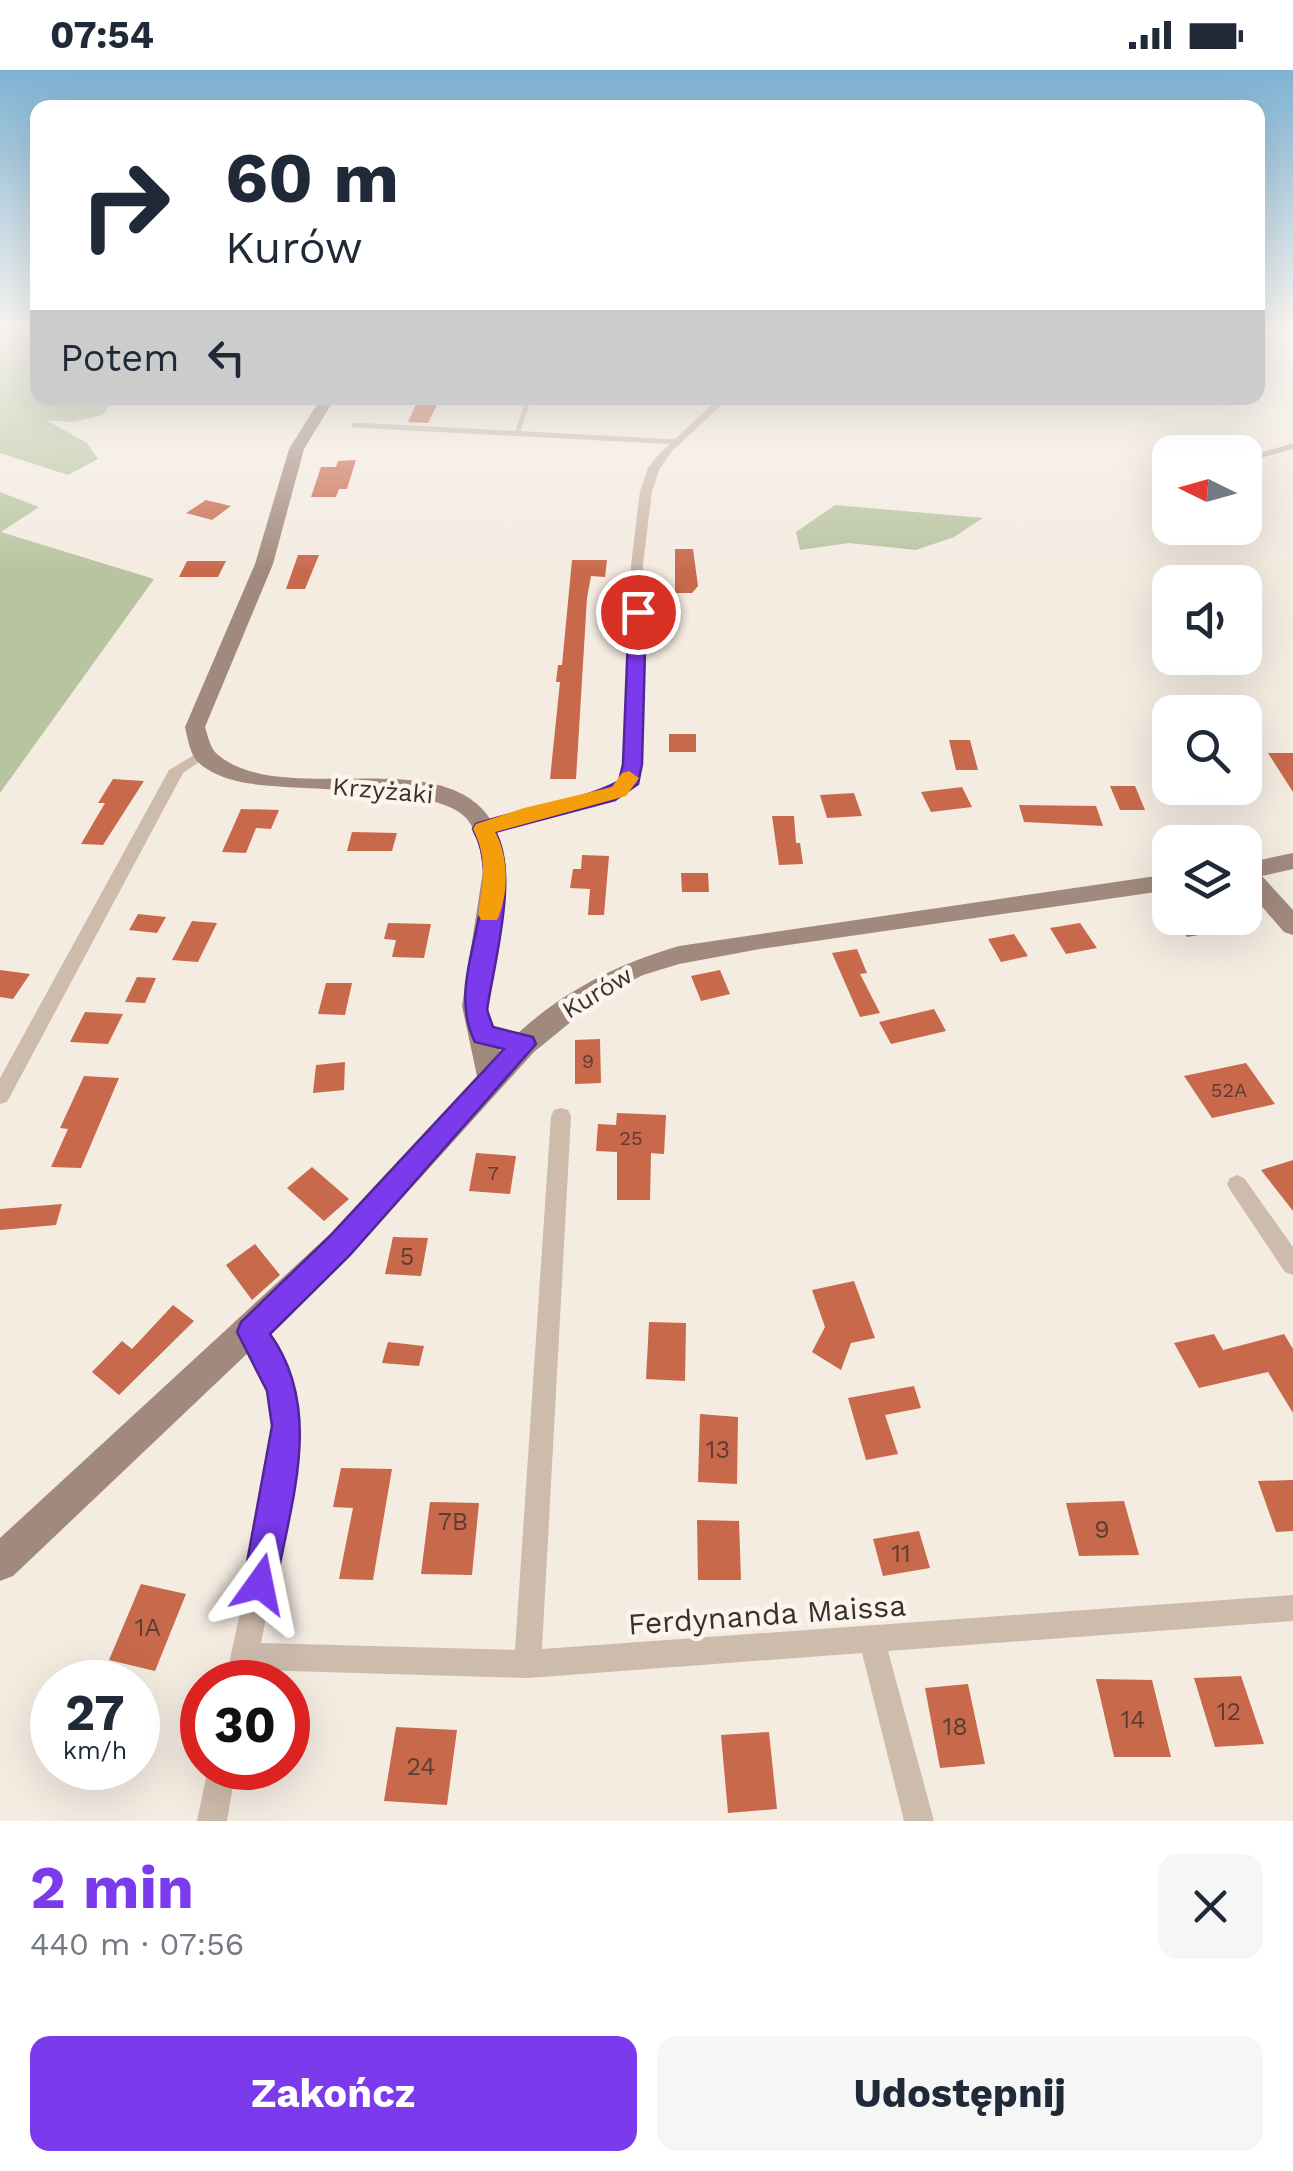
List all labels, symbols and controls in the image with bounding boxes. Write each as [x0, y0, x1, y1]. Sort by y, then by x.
text: 07:54 [50, 13, 154, 57]
text: 60 m [225, 137, 399, 219]
icon: right [60, 140, 190, 270]
text: Kurów [225, 221, 363, 274]
icon: left [199, 330, 254, 385]
text: Potem [60, 336, 179, 380]
north arrow [1152, 435, 1262, 545]
map controls [1152, 435, 1262, 935]
button: sound [1152, 565, 1262, 675]
pin [596, 570, 681, 655]
icon: arrive [611, 585, 666, 640]
button: search [1152, 695, 1262, 805]
street label: Krzyżaki [331, 772, 435, 809]
button: layers [1152, 825, 1262, 935]
street label: Kurów [557, 960, 638, 1025]
house number: 9 [582, 1049, 594, 1073]
house number: 52A [1211, 1078, 1247, 1102]
house number: 25 [619, 1126, 643, 1150]
house number: 7 [487, 1161, 499, 1185]
house number: 5 [400, 1242, 414, 1271]
house number: 13 [706, 1435, 730, 1464]
house number: 7B [438, 1507, 468, 1536]
house number: 9 [1094, 1515, 1110, 1544]
position arrow [208, 1532, 312, 1636]
house number: 11 [891, 1539, 911, 1568]
street label: Ferdynanda Maissa [627, 1587, 907, 1642]
house number: 1A [135, 1613, 161, 1642]
speed limit sign: 30 [180, 1660, 310, 1790]
text: 27 [65, 1683, 125, 1742]
house number: 12 [1217, 1697, 1241, 1726]
house number: 14 [1120, 1705, 1146, 1734]
house number: 18 [942, 1712, 968, 1741]
text: km/h [63, 1736, 127, 1765]
house number: 24 [406, 1752, 436, 1781]
text: 2 min [30, 1852, 194, 1923]
button: close [1158, 1854, 1263, 1959]
text: 440 m · 07:56 [30, 1925, 244, 1963]
button: Zakończ [30, 2036, 637, 2151]
button: Udostępnij [657, 2036, 1263, 2151]

